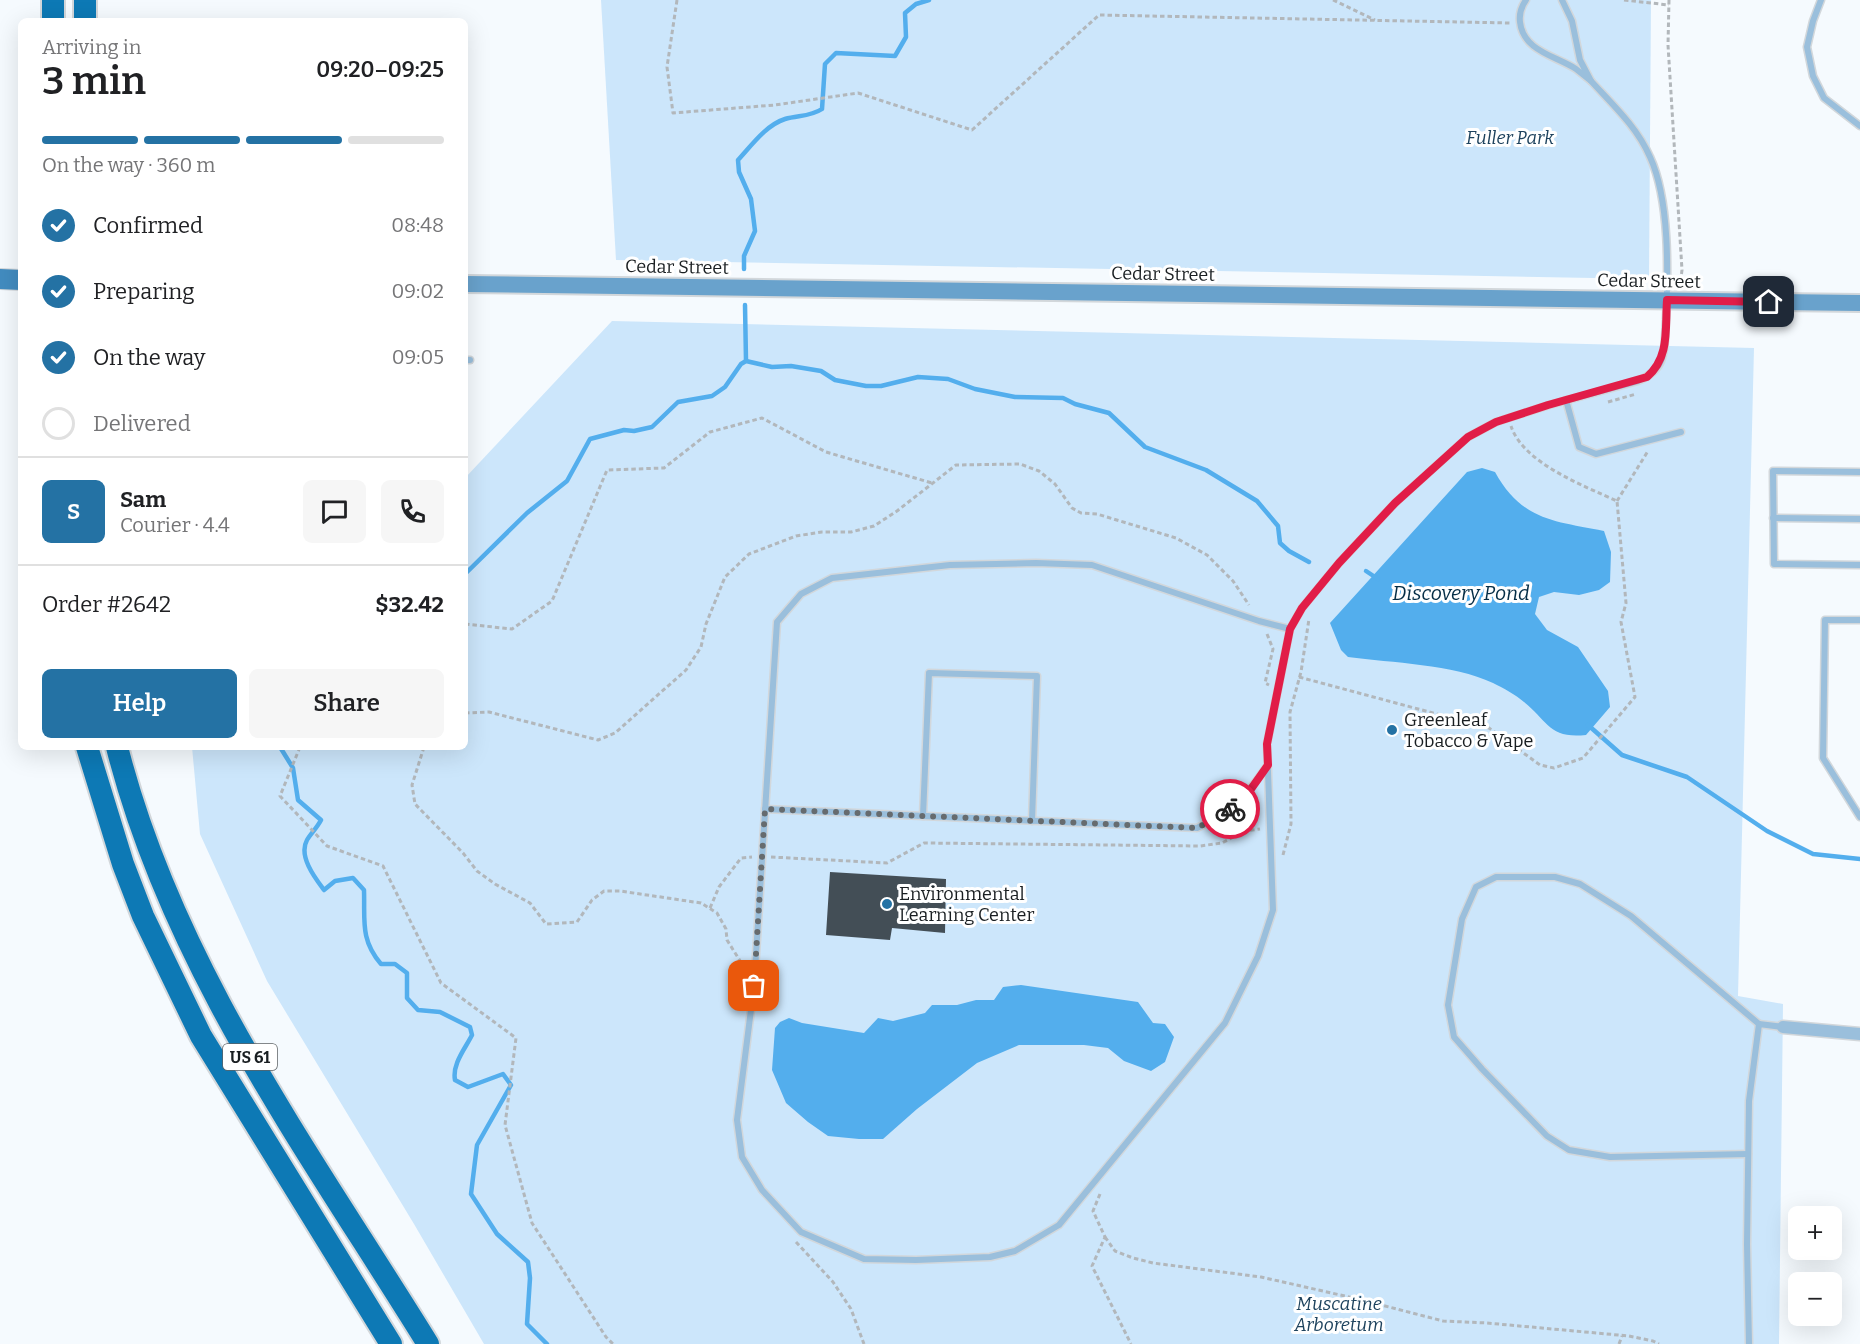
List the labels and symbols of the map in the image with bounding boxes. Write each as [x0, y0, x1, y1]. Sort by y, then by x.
park label: Fuller Park [1466, 127, 1554, 149]
street label: Cedar Street [625, 255, 729, 279]
street label: Cedar Street [1111, 262, 1215, 286]
street label: Cedar Street [1597, 269, 1701, 293]
pin [1743, 276, 1794, 327]
water label: Discovery Pond [1392, 581, 1530, 605]
place label: Greenleaf Tobacco & Vape [1404, 709, 1533, 752]
marker: Greenleaf Tobacco & Vape [1385, 723, 1399, 737]
courier [1200, 779, 1260, 839]
place label: Environmental Learning Center [899, 883, 1034, 926]
marker: Environmental Learning Center [880, 897, 894, 911]
pin [728, 960, 779, 1011]
road number: US 61 [223, 1044, 277, 1070]
park label: Muscatine Arboretum [1294, 1293, 1383, 1336]

